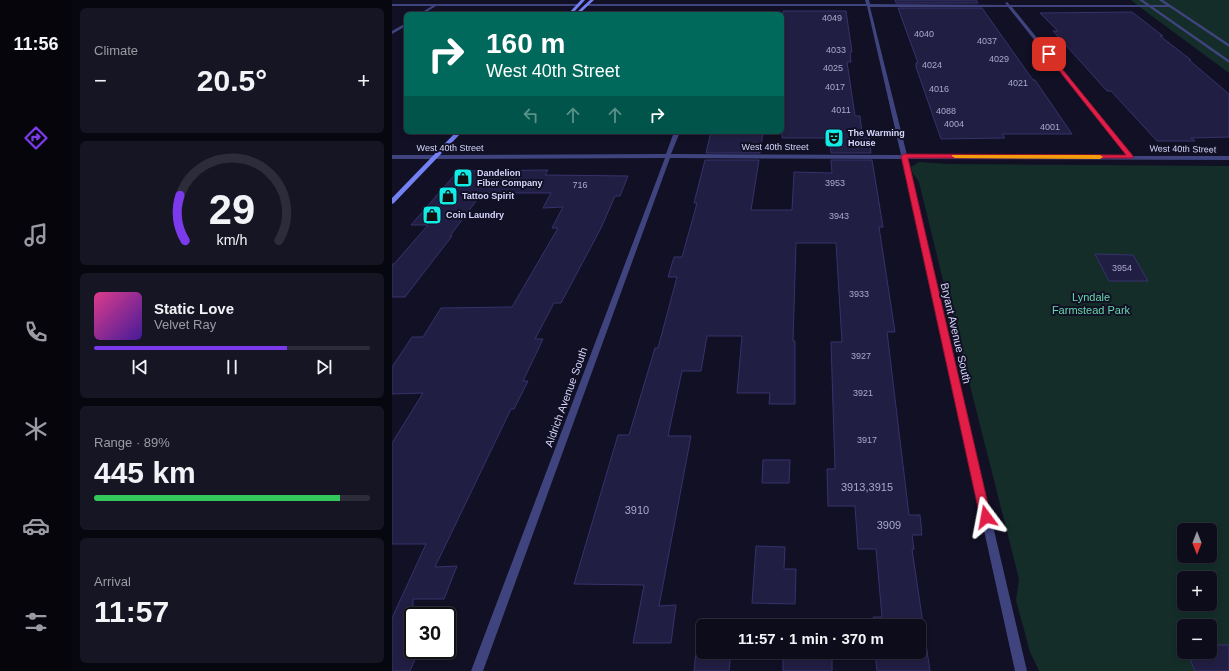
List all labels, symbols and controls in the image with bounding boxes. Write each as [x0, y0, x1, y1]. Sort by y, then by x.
house number: 4049 [822, 13, 842, 23]
icon: right [420, 28, 472, 80]
text: 160 m [486, 28, 565, 59]
house number: 4040 [914, 29, 934, 39]
text: 11:56 [13, 34, 59, 54]
house number: 4037 [977, 36, 997, 46]
pin [1032, 37, 1066, 71]
text: Climate [94, 43, 138, 58]
icon: arrive [1038, 43, 1060, 65]
house number: 4033 [826, 45, 846, 55]
house number: 4029 [989, 54, 1009, 64]
house number: 4024 [922, 60, 942, 70]
text: West 40th Street [486, 61, 620, 81]
house number: 4025 [823, 63, 843, 73]
text: 20.5° [197, 64, 267, 97]
text: − [94, 68, 107, 93]
text: + [357, 68, 370, 93]
house number: 4021 [1008, 78, 1028, 88]
house number: 4017 [825, 82, 845, 92]
house number: 4016 [929, 84, 949, 94]
icon: left [520, 104, 542, 126]
icon: ahead [562, 104, 584, 126]
icon: ahead [604, 104, 626, 126]
icon: right [646, 104, 668, 126]
house number: 4011 [831, 105, 851, 115]
house number: 4088 [936, 106, 956, 116]
house number: 4004 [944, 119, 964, 129]
house number: 4001 [1040, 122, 1060, 132]
icon: directions [22, 124, 50, 152]
theatre icon: The Warming House [823, 127, 845, 149]
place label: The Warming House [848, 128, 905, 148]
street label: West 40th Street [742, 142, 809, 152]
street label: West 40th Street [417, 143, 484, 153]
street label: West 40th Street [1149, 143, 1217, 155]
shop icon: Dandelion Fiber Company [452, 167, 474, 189]
place label: Dandelion Fiber Company [477, 168, 543, 188]
house number: 3953 [825, 178, 845, 188]
house number: 716 [572, 180, 588, 190]
shop icon: Tattoo Spirit [437, 185, 459, 207]
text: 29 [209, 186, 255, 233]
place label: Tattoo Spirit [462, 191, 514, 201]
shop icon: Coin Laundry [421, 204, 443, 226]
place label: Coin Laundry [446, 210, 504, 220]
house number: 3943 [829, 211, 849, 221]
icon: music [22, 221, 50, 249]
text: km/h [217, 231, 248, 247]
house number: 3954 [1112, 263, 1132, 273]
street label: Bryant Avenue South [939, 281, 973, 385]
house number: 3933 [849, 289, 869, 299]
park label: Lyndale Farmstead Park [1052, 291, 1131, 316]
text: Static Love [154, 300, 234, 317]
text: Velvet Ray [154, 317, 216, 332]
icon: phone [22, 318, 50, 346]
street label: Aldrich Avenue South [542, 346, 590, 448]
house number: 3927 [851, 351, 871, 361]
icon: previous [129, 356, 151, 378]
icon: pause [221, 356, 243, 378]
icon: next [313, 356, 335, 378]
house number: 3921 [853, 388, 873, 398]
icon: climate [22, 415, 50, 443]
text: Range · 89% [94, 435, 170, 450]
house number: 3917 [857, 435, 877, 445]
text: 445 km [94, 456, 196, 489]
house number: 3913,3915 [841, 481, 893, 493]
position arrow [965, 496, 1007, 538]
house number: 3910 [625, 504, 649, 516]
icon: car [22, 512, 50, 540]
house number: 3909 [877, 519, 901, 531]
north arrow [1177, 523, 1217, 563]
map controls [1177, 523, 1217, 659]
button: + [1177, 571, 1217, 611]
text: Arrival [94, 574, 131, 589]
text: 11:57 [94, 595, 169, 628]
speed limit sign: 30 [404, 607, 456, 659]
icon: filters [22, 608, 50, 636]
button: − [1177, 619, 1217, 659]
text: 11:57 · 1 min · 370 m [738, 630, 884, 647]

